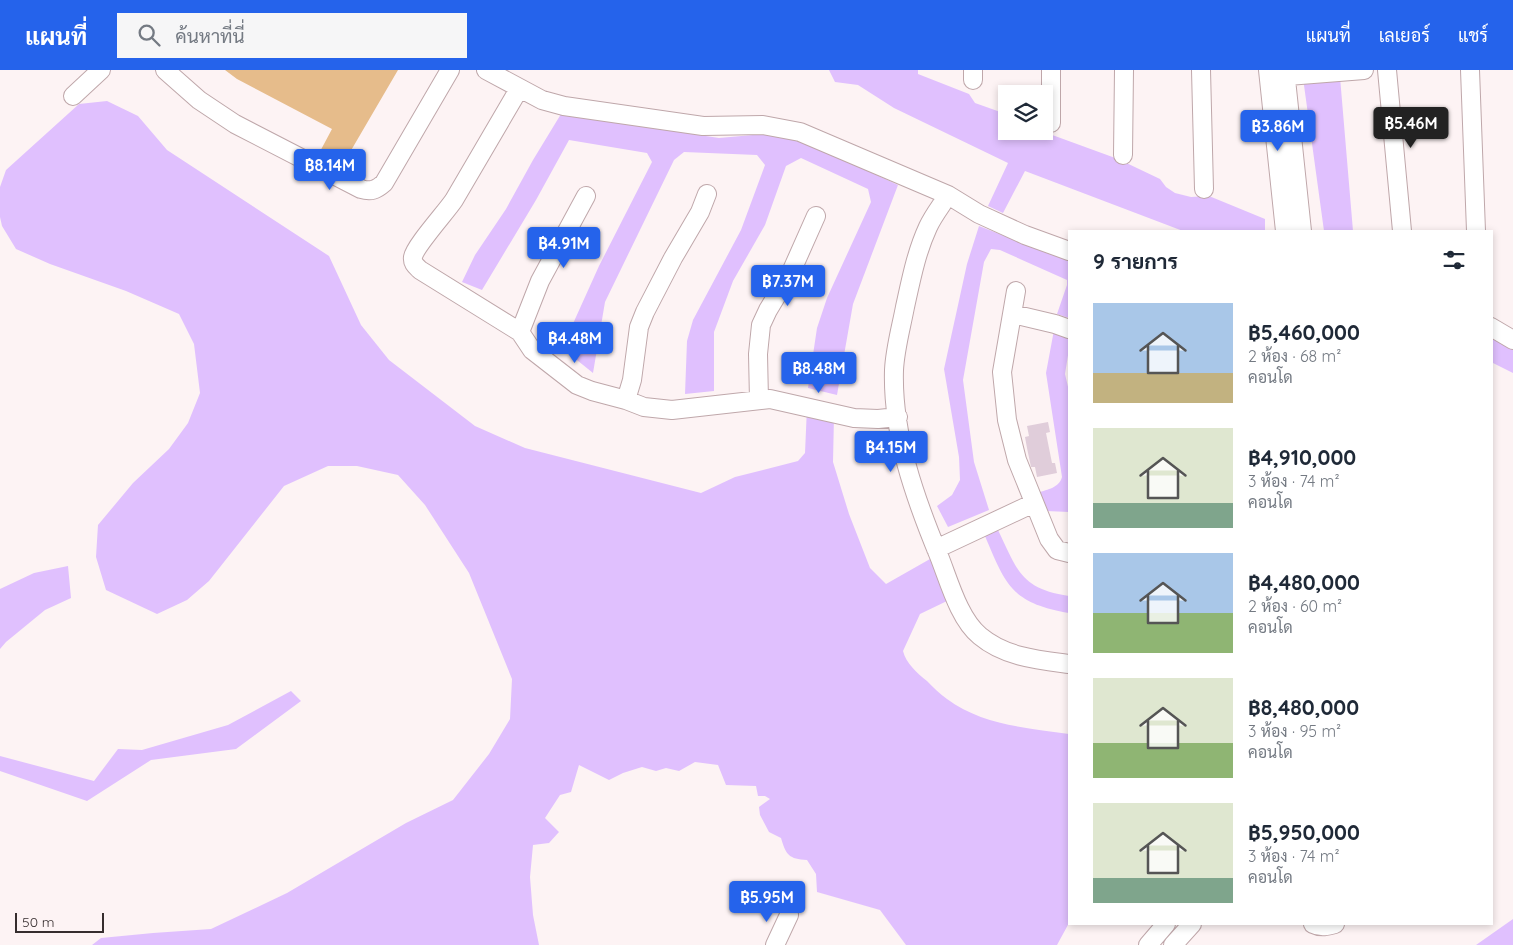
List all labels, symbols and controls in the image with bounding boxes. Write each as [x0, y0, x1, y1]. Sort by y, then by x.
search box [117, 13, 467, 58]
text: แผนที่ [25, 21, 87, 51]
icon: search [135, 21, 163, 49]
text: ค้นหาที่นี่ [175, 24, 245, 48]
text: แผนที่ [1306, 24, 1351, 47]
text: เลเยอร์ [1379, 24, 1430, 47]
text: แชร์ [1458, 24, 1488, 47]
map controls [998, 85, 1053, 140]
button: layers [998, 85, 1053, 140]
pin: ฿5.46M [1370, 106, 1452, 149]
pin: ฿3.86M [1237, 109, 1319, 152]
text: ฿5.46M [1384, 113, 1438, 133]
text: ฿3.86M [1252, 116, 1304, 136]
pin: ฿8.14M [289, 148, 371, 191]
text: ฿8.14M [305, 155, 355, 175]
pin: ฿4.91M [523, 226, 605, 269]
text: ฿4.91M [538, 233, 590, 253]
icon: filters [1440, 246, 1468, 274]
text: 9 รายการ [1093, 248, 1178, 274]
pin: ฿7.37M [747, 264, 829, 307]
text: ฿7.37M [762, 271, 814, 291]
text: ฿5,460,000 [1248, 319, 1360, 345]
pin: ฿4.48M [534, 322, 616, 364]
icon: home [1133, 323, 1193, 383]
text: ฿4.48M [548, 328, 602, 348]
text: 2 ห้อง · 68 m² [1248, 346, 1341, 366]
pin: ฿8.48M [778, 352, 860, 394]
text: ฿8.48M [792, 358, 846, 378]
text: คอนโด [1248, 367, 1293, 387]
pin: ฿4.15M [850, 430, 932, 473]
text: ฿4.15M [866, 437, 916, 457]
text: ฿4,910,000 [1248, 444, 1356, 470]
icon: home [1133, 448, 1193, 508]
text: 3 ห้อง · 74 m² [1248, 471, 1339, 491]
text: คอนโด [1248, 492, 1293, 512]
text: ฿4,480,000 [1248, 569, 1360, 595]
icon: home [1133, 573, 1193, 633]
text: 2 ห้อง · 60 m² [1248, 596, 1342, 616]
text: คอนโด [1248, 617, 1293, 637]
text: ฿8,480,000 [1248, 694, 1359, 720]
icon: home [1133, 698, 1193, 758]
text: 3 ห้อง · 95 m² [1248, 721, 1341, 741]
text: คอนโด [1248, 742, 1293, 762]
text: ฿5,950,000 [1248, 819, 1360, 845]
icon: home [1133, 823, 1193, 883]
text: 3 ห้อง · 74 m² [1248, 846, 1339, 866]
text: คอนโด [1248, 867, 1293, 887]
pin: ฿5.95M [726, 880, 808, 923]
text: ฿5.95M [740, 887, 794, 907]
scale bar [15, 910, 104, 933]
text: 50 m [22, 913, 55, 931]

